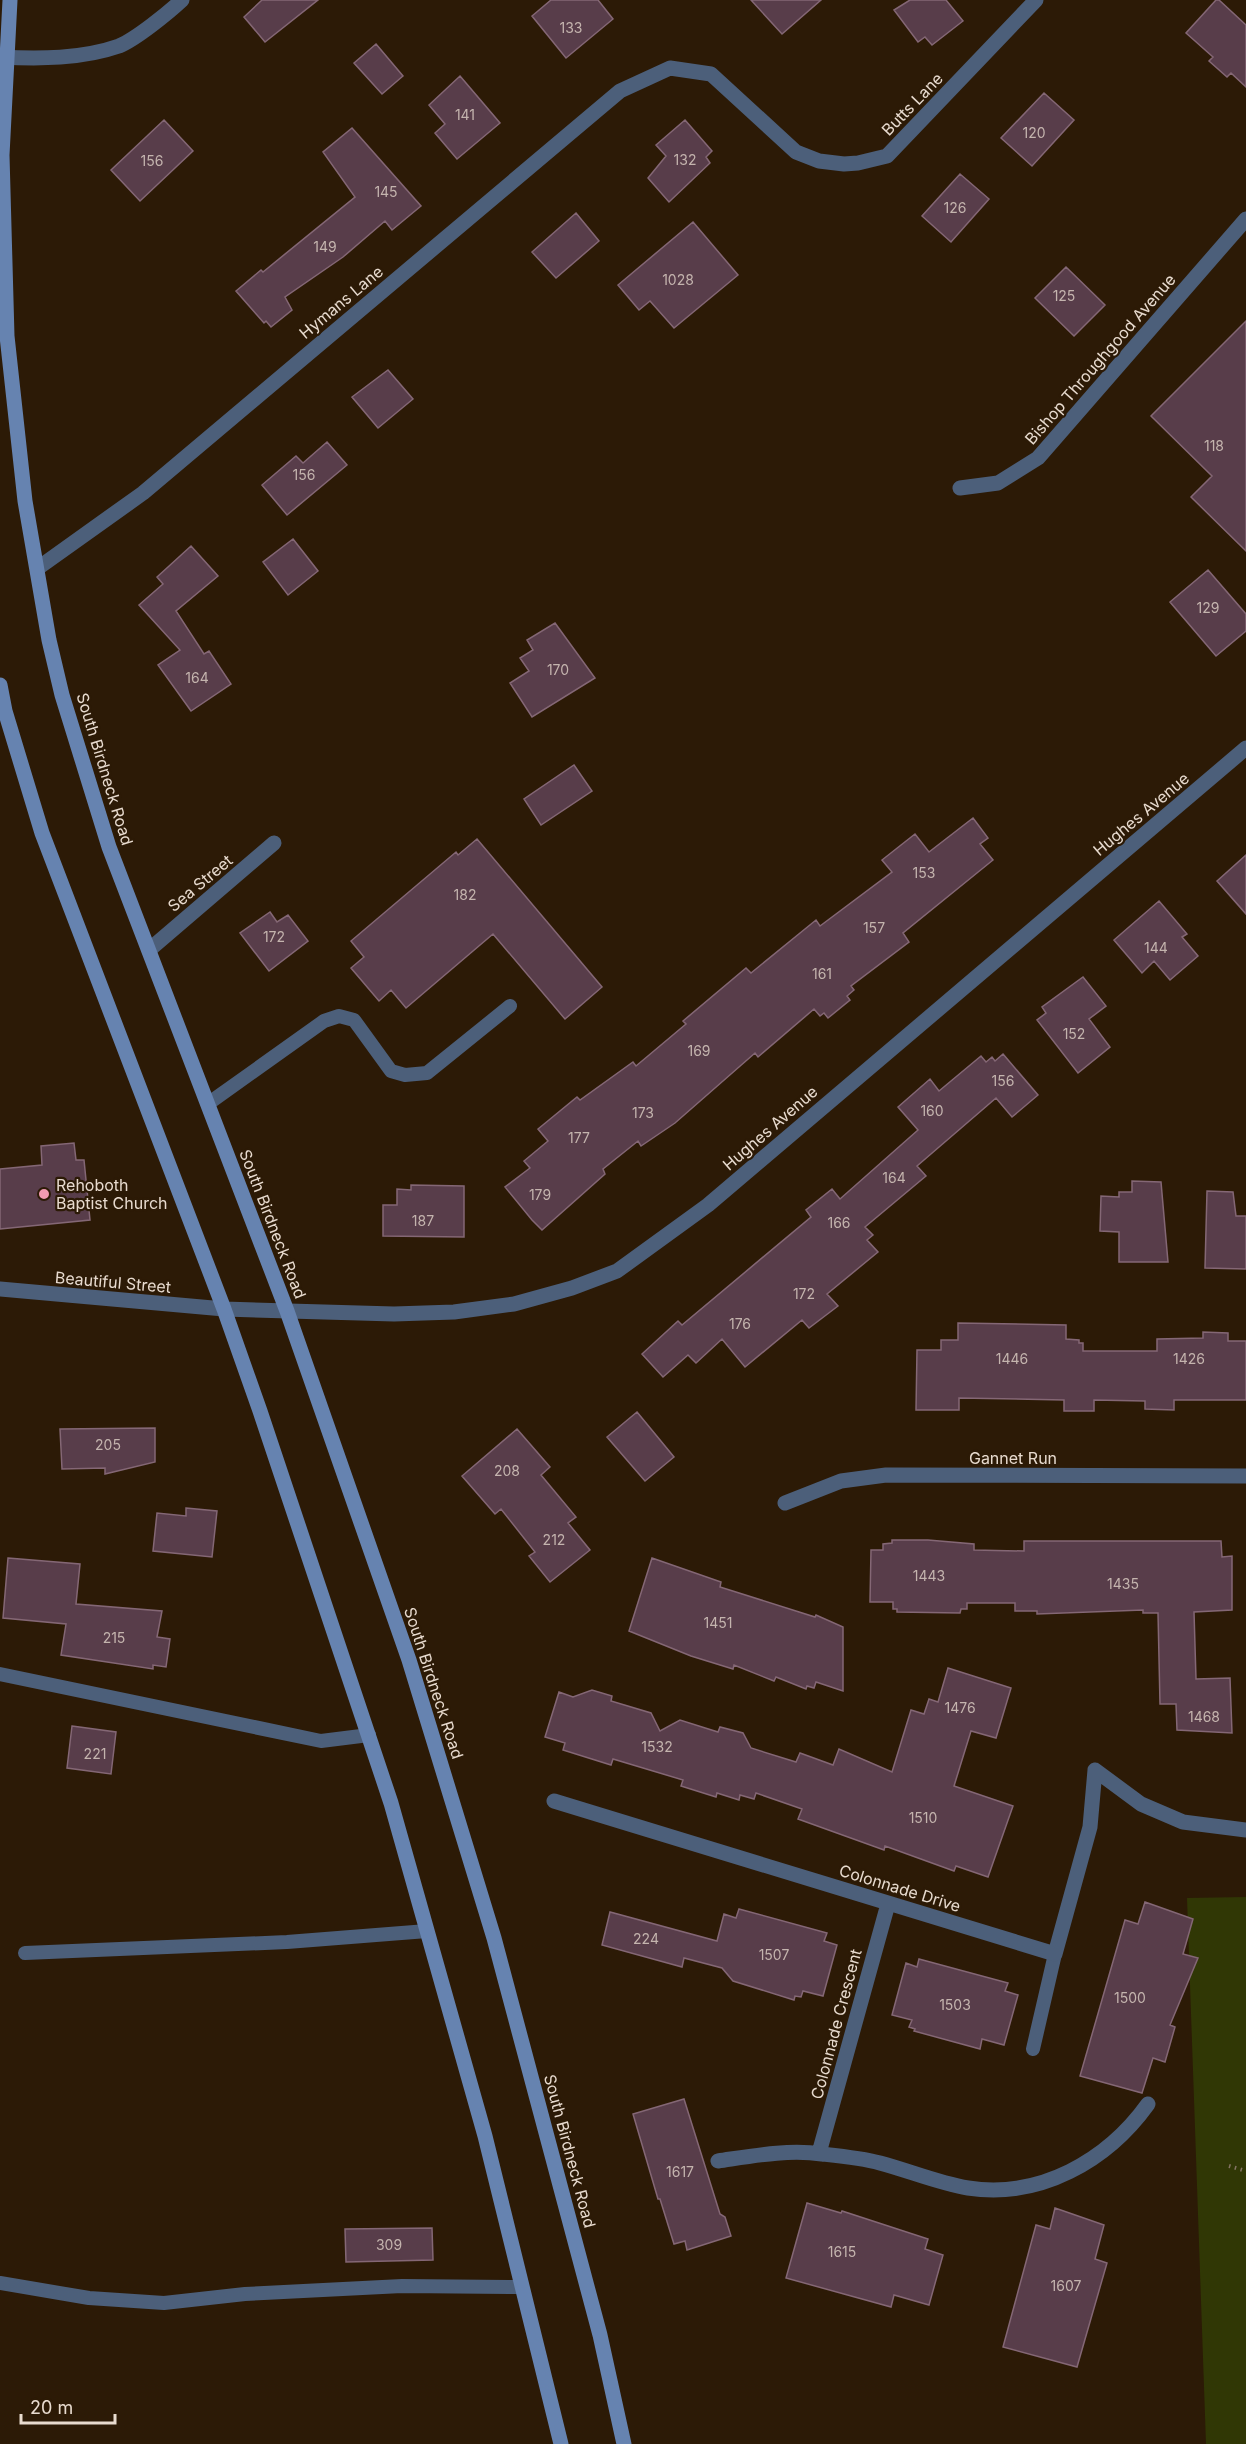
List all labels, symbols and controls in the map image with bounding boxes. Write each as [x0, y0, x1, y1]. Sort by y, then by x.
house number: 133 [560, 19, 583, 36]
street label: Butts Lane [877, 68, 947, 140]
house number: 141 [455, 106, 475, 123]
house number: 120 [1022, 124, 1046, 141]
house number: 132 [674, 151, 696, 168]
house number: 156 [141, 152, 163, 169]
house number: 145 [374, 183, 398, 200]
house number: 126 [944, 199, 966, 216]
house number: 149 [313, 238, 337, 255]
street label: Hymans Lane [295, 261, 387, 343]
street label: Bishop Throughgood Avenue [1020, 270, 1180, 448]
house number: 1028 [662, 271, 694, 288]
house number: 125 [1053, 287, 1075, 304]
house number: 118 [1204, 437, 1224, 454]
house number: 156 [293, 466, 315, 483]
house number: 129 [1197, 599, 1219, 616]
house number: 170 [547, 661, 569, 678]
house number: 164 [185, 669, 209, 686]
street label: South Birdneck Road [72, 690, 138, 848]
street label: Hughes Avenue [1089, 768, 1193, 860]
street label: Sea Street [164, 850, 236, 916]
house number: 153 [913, 864, 935, 881]
house number: 182 [454, 886, 476, 903]
house number: 157 [863, 919, 885, 936]
house number: 172 [263, 928, 285, 945]
house number: 144 [1144, 939, 1168, 956]
house number: 161 [812, 965, 832, 982]
house number: 152 [1063, 1025, 1085, 1042]
house number: 169 [687, 1042, 711, 1059]
house number: 156 [992, 1072, 1014, 1089]
street label: Hughes Avenue [718, 1081, 822, 1175]
house number: 160 [920, 1102, 944, 1119]
house number: 173 [632, 1104, 654, 1121]
house number: 177 [568, 1129, 590, 1146]
street label: South Birdneck Road [235, 1147, 311, 1301]
house number: 164 [882, 1169, 906, 1186]
place label: Rehoboth Baptist Church [56, 1175, 168, 1213]
house number: 179 [529, 1186, 551, 1203]
marker: Rehoboth Baptist Church [37, 1187, 51, 1201]
house number: 187 [412, 1212, 434, 1229]
house number: 166 [827, 1214, 851, 1231]
street label: Beautiful Street [54, 1267, 172, 1297]
house number: 172 [793, 1285, 815, 1302]
house number: 176 [729, 1315, 751, 1332]
house number: 1446 [996, 1350, 1028, 1367]
house number: 1426 [1173, 1350, 1205, 1367]
house number: 205 [95, 1436, 121, 1453]
street label: Gannet Run [969, 1448, 1057, 1468]
house number: 208 [494, 1462, 520, 1479]
house number: 212 [543, 1531, 565, 1548]
house number: 1443 [913, 1567, 945, 1584]
house number: 1435 [1107, 1575, 1139, 1592]
street label: South Birdneck Road [400, 1605, 468, 1761]
house number: 1451 [704, 1614, 732, 1631]
house number: 215 [103, 1629, 125, 1646]
house number: 1476 [944, 1699, 976, 1716]
house number: 1468 [1188, 1708, 1220, 1725]
house number: 1532 [641, 1738, 673, 1755]
house number: 221 [84, 1745, 106, 1762]
house number: 1510 [909, 1809, 937, 1826]
street label: Colonnade Drive [837, 1860, 963, 1916]
house number: 224 [633, 1930, 659, 1947]
house number: 1507 [759, 1946, 789, 1963]
street label: Colonnade Crescent [806, 1947, 866, 2101]
house number: 1500 [1114, 1989, 1146, 2006]
house number: 1503 [939, 1996, 971, 2013]
street label: South Birdneck Road [540, 2072, 600, 2230]
house number: 1617 [666, 2163, 694, 2180]
house number: 309 [376, 2236, 402, 2253]
house number: 1615 [828, 2243, 856, 2260]
house number: 1607 [1051, 2277, 1082, 2294]
scale bar [21, 2387, 116, 2425]
text: 20 m [30, 2397, 73, 2418]

